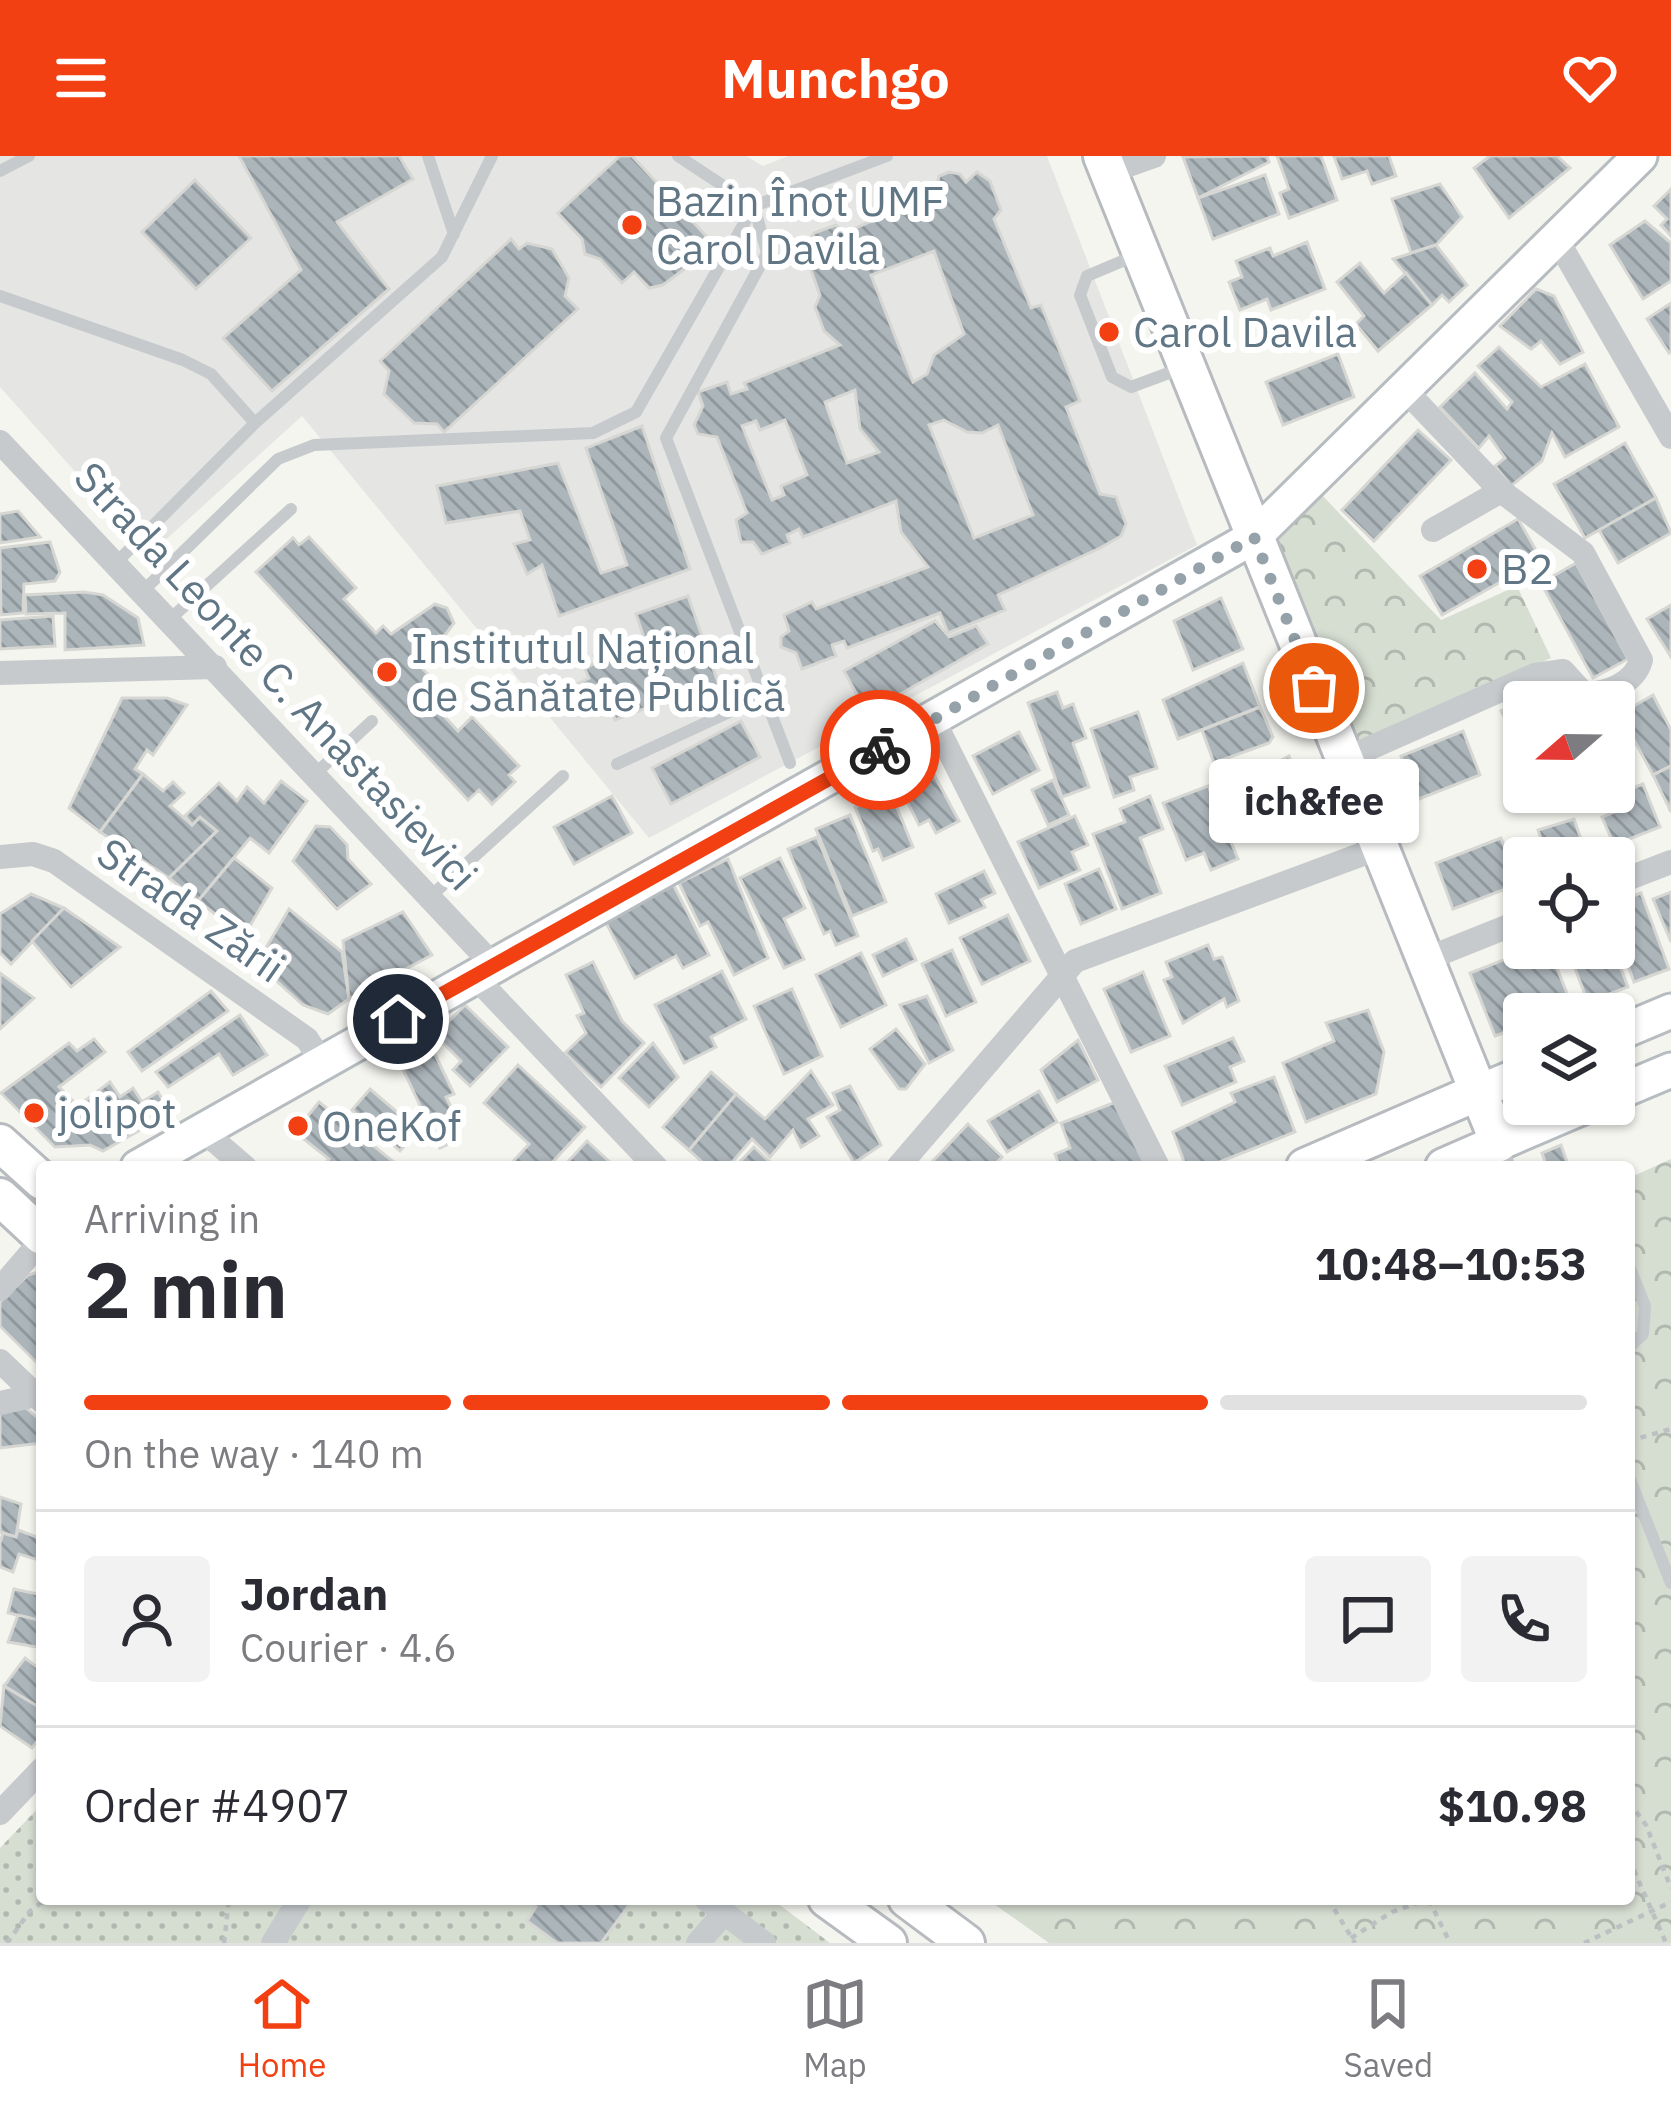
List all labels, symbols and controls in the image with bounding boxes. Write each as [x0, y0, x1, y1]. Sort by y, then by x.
text: Munchgo [721, 43, 950, 113]
icon: menu [48, 45, 114, 111]
icon: heart [1557, 45, 1623, 111]
place label: Bazin Înot UMF Carol Davila [656, 173, 945, 276]
marker: Bazin Înot UMF Carol Davila [619, 212, 645, 238]
place label: Carol Davila [1133, 304, 1357, 359]
marker: Carol Davila [1096, 319, 1122, 345]
street label: Strada Leonte C. Anastasievici [63, 450, 490, 902]
place label: B2 [1501, 541, 1554, 596]
marker: B2 [1464, 556, 1490, 582]
place label: Institutul Național de Sănătate Publică [411, 620, 785, 723]
pin [1263, 637, 1365, 739]
icon: bag [1281, 655, 1347, 721]
marker: Institutul Național de Sănătate Publică [374, 659, 400, 685]
north arrow [1503, 681, 1635, 813]
map controls [1503, 681, 1635, 1125]
courier [820, 690, 940, 810]
icon: bike [847, 717, 913, 783]
callout: ich&fee [1209, 760, 1419, 844]
text: ich&fee [1244, 775, 1384, 826]
street label: Strada Zării [87, 825, 296, 994]
button: locate [1503, 837, 1635, 969]
pin [347, 968, 449, 1070]
icon: home [365, 986, 431, 1052]
button: layers [1503, 993, 1635, 1125]
place label: jolipot [58, 1085, 177, 1140]
place label: OneKof [322, 1098, 461, 1153]
marker: jolipot [21, 1100, 47, 1126]
marker: OneKof [285, 1113, 311, 1139]
text: Arriving in [84, 1193, 260, 1244]
text: 10:48–10:53 [1315, 1234, 1587, 1292]
text: 2 min [84, 1238, 288, 1339]
text: On the way · 140 m [84, 1428, 424, 1479]
button: person [84, 1556, 210, 1682]
button: chat [1305, 1556, 1431, 1682]
button: phone [1461, 1556, 1587, 1682]
text: Jordan [240, 1564, 388, 1622]
text: Courier · 4.6 [240, 1622, 457, 1673]
text: Order #4907 [84, 1776, 350, 1834]
text: $10.98 [1438, 1776, 1587, 1834]
tab: Home [238, 1971, 326, 2086]
tab: Map [802, 1971, 868, 2086]
tab: Saved [1343, 1971, 1433, 2086]

